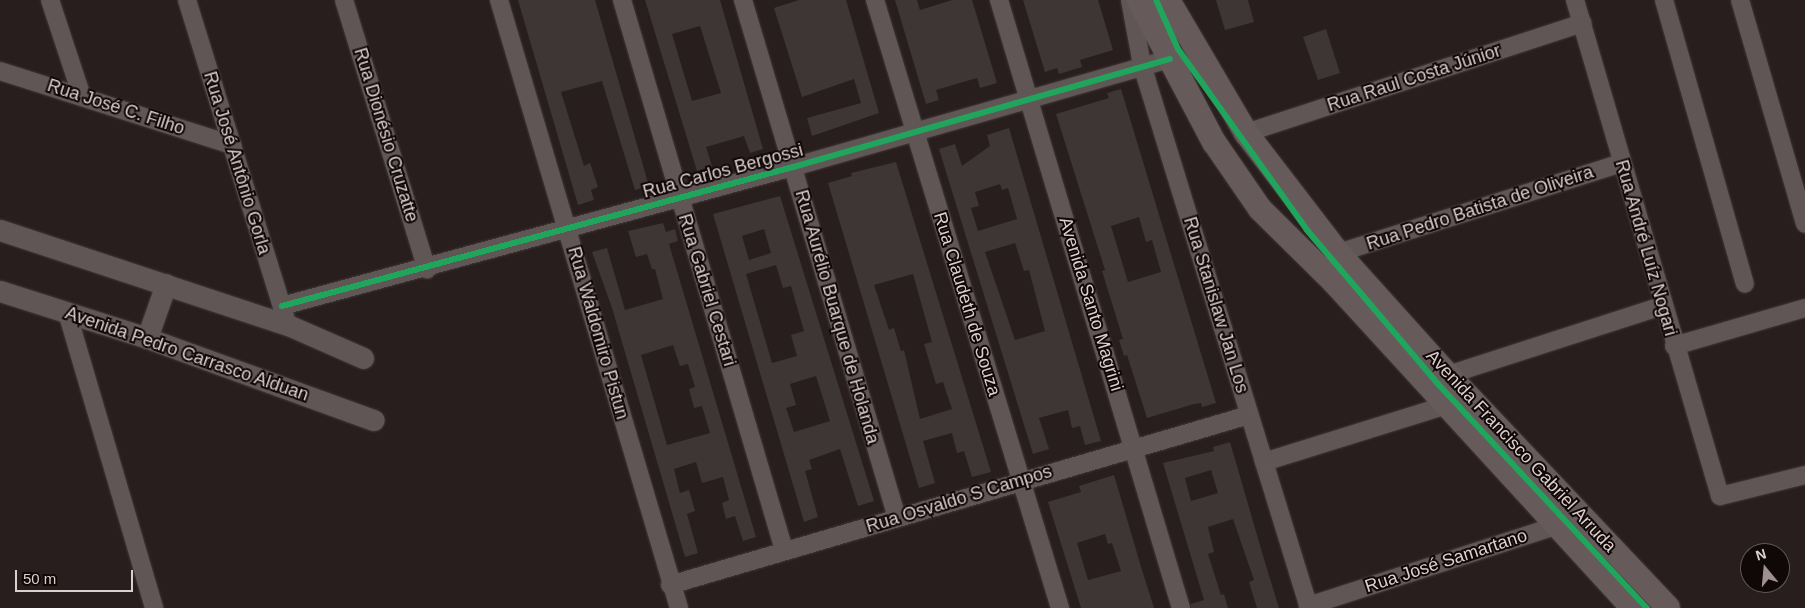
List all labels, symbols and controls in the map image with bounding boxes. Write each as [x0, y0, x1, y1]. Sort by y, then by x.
street label: Rua Raul Costa Júnior [1325, 40, 1503, 116]
street label: Rua Dionésio Cruzatte [349, 45, 423, 225]
street label: Rua José Antônio Gorla [199, 68, 275, 258]
street label: Rua José C. Filho [45, 75, 187, 139]
street label: Rua Carlos Bergossi [640, 139, 806, 203]
street label: Rua André Luíz Nogari [1610, 157, 1682, 339]
street label: Rua Pedro Batista de Oliveira [1364, 161, 1596, 255]
street label: Rua Aurélio Buarque de Holanda [790, 187, 884, 447]
street label: Rua Claudeth de Souza [929, 209, 1005, 399]
street label: Rua Gabriel Cestari [674, 211, 740, 369]
street label: Avenida Santo Magrini [1054, 214, 1128, 394]
street label: Rua Stanislaw Jan Los [1179, 214, 1253, 396]
street label: Rua Waldomiro Pistun [563, 244, 633, 422]
street label: Avenida Pedro Carrasco Alduan [62, 302, 312, 406]
street label: Avenida Francisco Gabriel Arruda [1421, 345, 1621, 557]
street label: Rua Osvaldo S Campos [864, 460, 1054, 538]
street label: Rua José Samartano [1362, 525, 1530, 597]
north arrow [1740, 543, 1790, 593]
text: N [1754, 545, 1768, 564]
scale bar [18, 560, 135, 592]
text: 50 m [23, 570, 56, 587]

